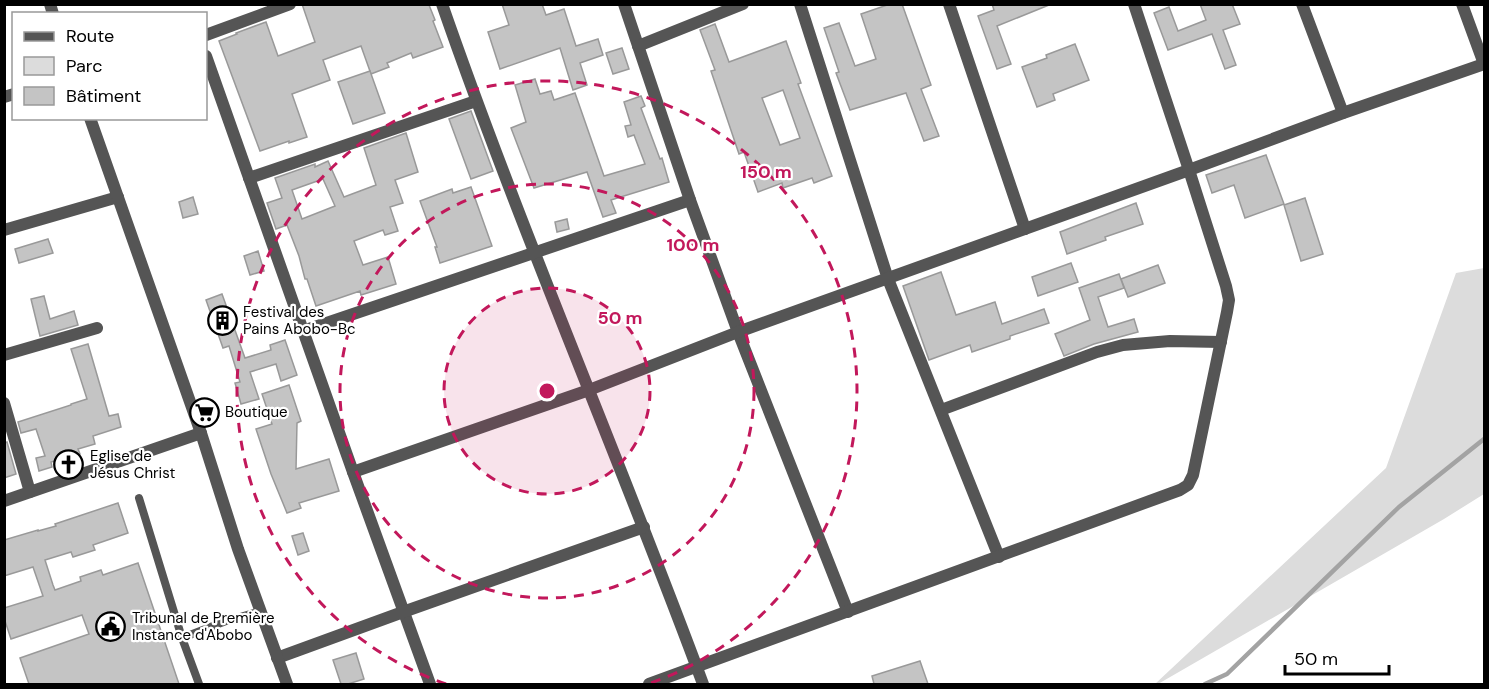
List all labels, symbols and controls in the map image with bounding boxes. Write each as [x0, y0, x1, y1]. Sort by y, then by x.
legend [12, 12, 207, 120]
text: Route [66, 24, 114, 48]
text: Parc [66, 54, 102, 78]
text: Bâtiment [66, 84, 141, 108]
text: 150 m [740, 160, 792, 184]
text: 100 m [666, 233, 720, 257]
place label: Festival des Pains Abobo-Bc [243, 302, 356, 339]
building icon: Festival des Pains Abobo-Bc [206, 305, 238, 337]
text: 50 m [597, 306, 643, 330]
centre of rings [537, 381, 557, 401]
supermarket icon: Boutique [188, 396, 220, 428]
place label: Boutique [225, 402, 288, 422]
place label: Eglise de Jésus Christ [90, 446, 175, 483]
church icon: Eglise de Jésus Christ [53, 449, 85, 481]
place label: Tribunal de Première Instance d'Abobo [132, 608, 274, 645]
public building icon: Tribunal de Première Instance d'Abobo [95, 611, 127, 643]
scale bar [1285, 638, 1388, 676]
text: 50 m [1294, 647, 1338, 671]

